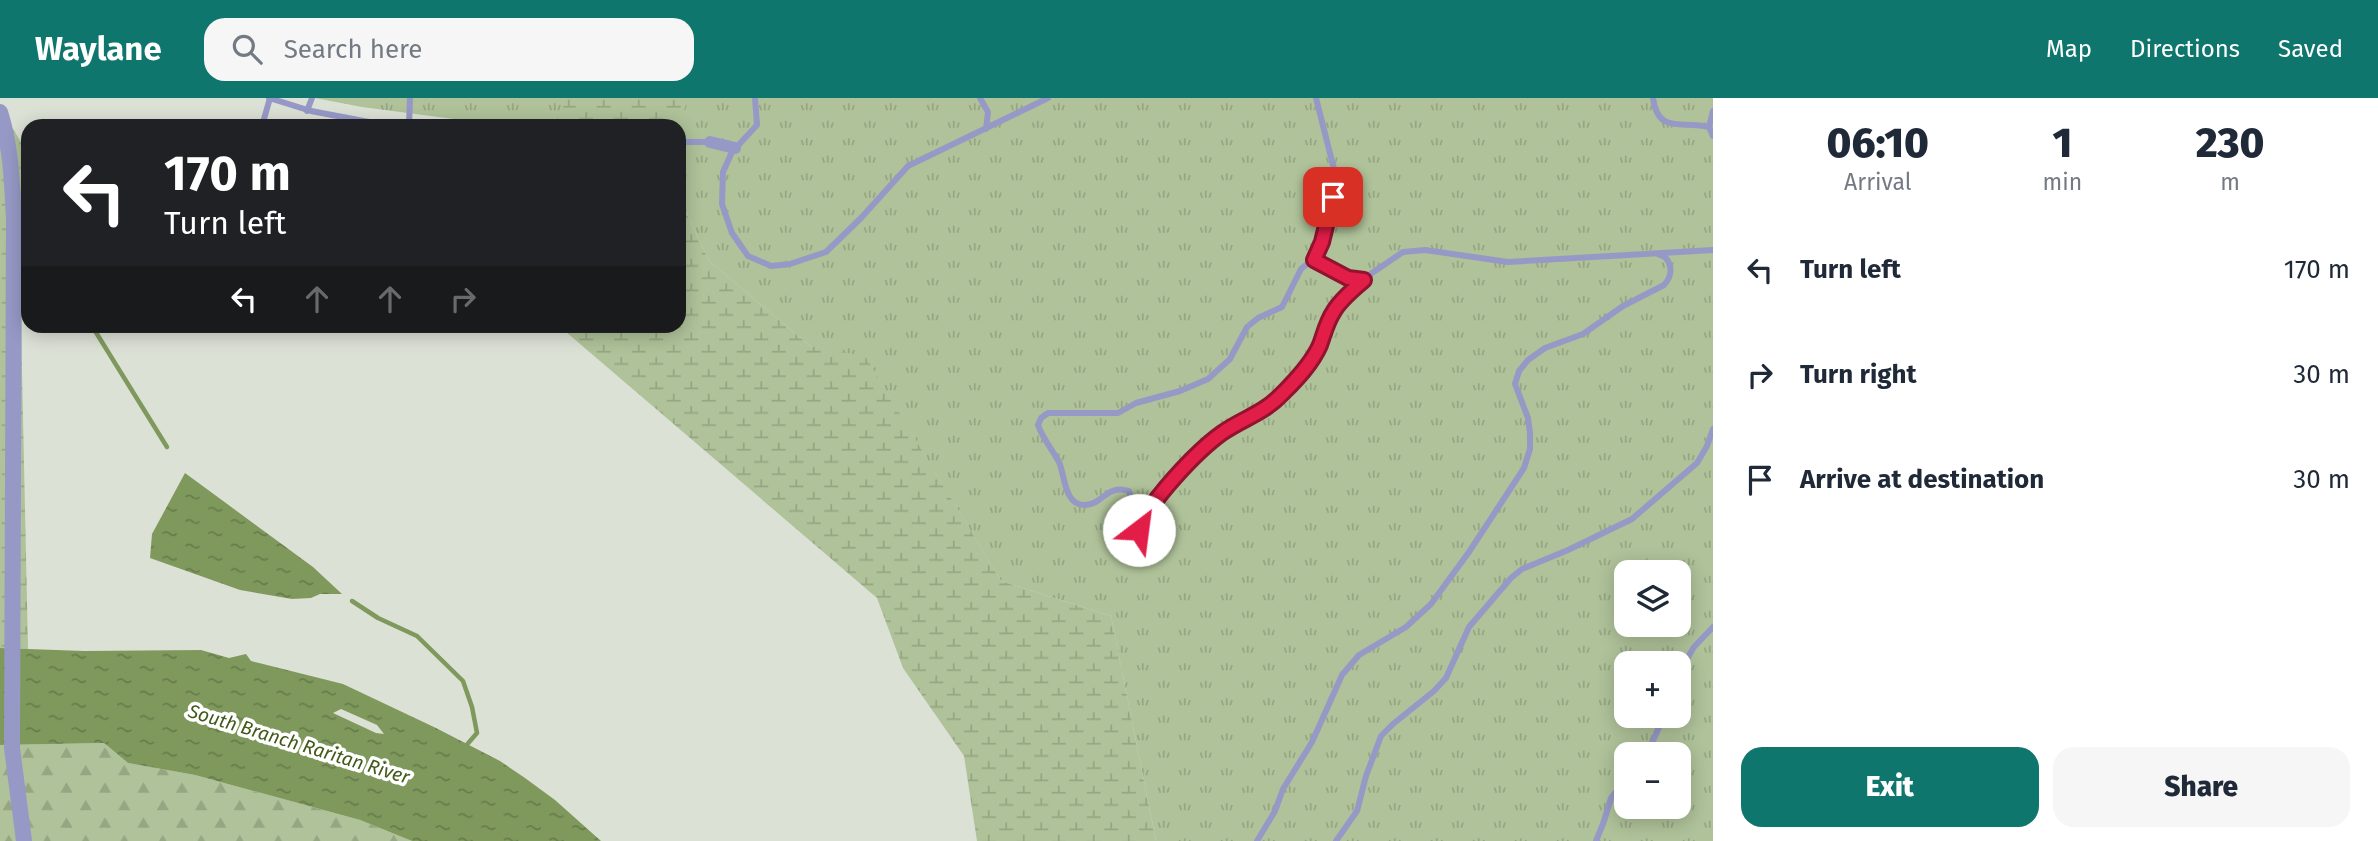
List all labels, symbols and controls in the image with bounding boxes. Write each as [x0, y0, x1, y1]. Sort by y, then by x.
search box [204, 18, 694, 81]
text: Waylane [35, 29, 162, 69]
icon: search [228, 30, 266, 68]
text: Search here [284, 34, 423, 65]
text: Map [2046, 35, 2092, 63]
text: Directions [2130, 35, 2240, 63]
text: Saved [2278, 35, 2343, 63]
text: 06:10 [1826, 118, 1929, 168]
text: 1 [2052, 118, 2072, 168]
text: 230 [2196, 118, 2265, 168]
text: 170 m [164, 144, 291, 203]
icon: left [49, 147, 140, 238]
pin [1303, 167, 1363, 227]
text: Arrival [1844, 168, 1911, 196]
text: min [2043, 168, 2082, 196]
text: m [2220, 168, 2240, 196]
icon: arrive [1314, 178, 1352, 216]
text: Turn left [164, 204, 286, 242]
icon: left [1741, 251, 1779, 289]
text: Turn left [1800, 254, 1901, 285]
text: 170 m [2284, 254, 2350, 285]
icon: left [225, 280, 263, 318]
icon: ahead [298, 280, 336, 318]
icon: ahead [371, 280, 409, 318]
icon: right [444, 280, 482, 318]
icon: right [1741, 356, 1779, 394]
text: Turn right [1800, 359, 1917, 390]
text: 30 m [2293, 359, 2350, 390]
icon: arrive [1741, 461, 1779, 499]
text: Arrive at destination [1800, 464, 2044, 495]
text: 30 m [2293, 464, 2350, 495]
position arrow [1102, 493, 1176, 567]
map controls [1614, 560, 1691, 819]
button: layers [1614, 560, 1691, 637]
button: + [1614, 651, 1691, 728]
water label: South Branch Raritan River [185, 699, 413, 789]
button: − [1614, 742, 1691, 819]
button: Exit [1741, 747, 2039, 827]
button: Share [2053, 747, 2350, 827]

